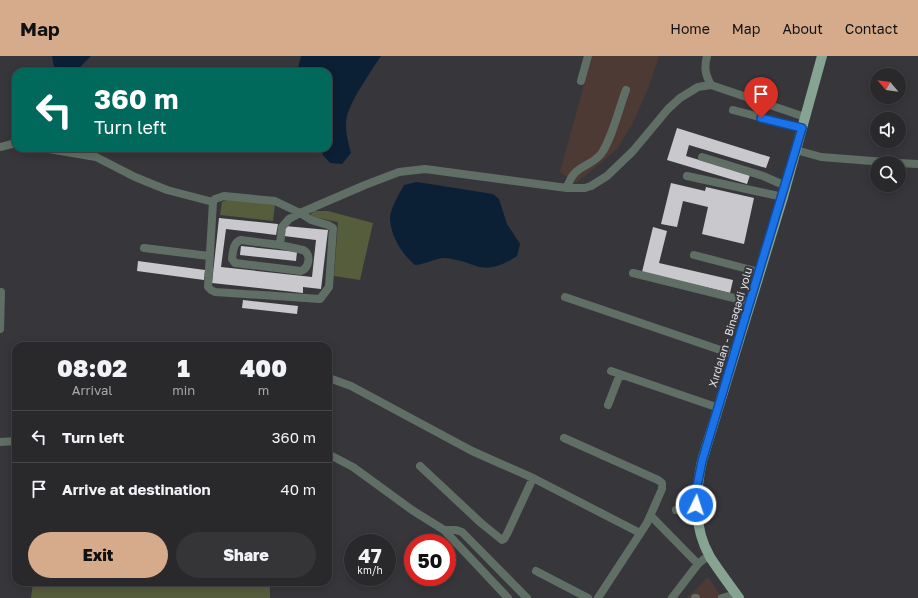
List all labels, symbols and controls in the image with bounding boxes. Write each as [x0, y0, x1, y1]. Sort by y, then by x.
text: Map [20, 17, 60, 40]
text: Home [670, 20, 710, 37]
text: Map [732, 20, 760, 37]
text: About [782, 20, 823, 37]
text: Contact [845, 20, 898, 37]
north arrow [870, 68, 906, 104]
map controls [870, 68, 906, 192]
pin [744, 77, 778, 118]
text: 360 m [94, 82, 179, 115]
icon: arrive [750, 83, 772, 105]
icon: left [28, 84, 80, 136]
button: sound [870, 112, 906, 148]
text: Turn left [94, 116, 167, 138]
button: search [870, 156, 906, 192]
street label: Xırdalan - Binəqədi yolu [706, 265, 754, 389]
text: 08:02 [57, 353, 127, 382]
text: 1 [177, 353, 190, 382]
text: 400 [240, 353, 287, 382]
text: Arrival [72, 382, 112, 398]
text: min [172, 382, 195, 398]
text: m [258, 382, 269, 398]
icon: left [28, 426, 50, 448]
text: Turn left [62, 428, 124, 446]
text: 360 m [272, 428, 316, 446]
icon: arrive [28, 478, 50, 500]
text: Arrive at destination [62, 480, 211, 498]
text: 40 m [281, 480, 316, 498]
position arrow [675, 484, 717, 526]
button: Exit [28, 532, 168, 578]
button: Share [176, 532, 316, 578]
speed limit sign: 50 [404, 534, 456, 586]
text: 47 [358, 543, 382, 567]
text: km/h [357, 564, 383, 576]

